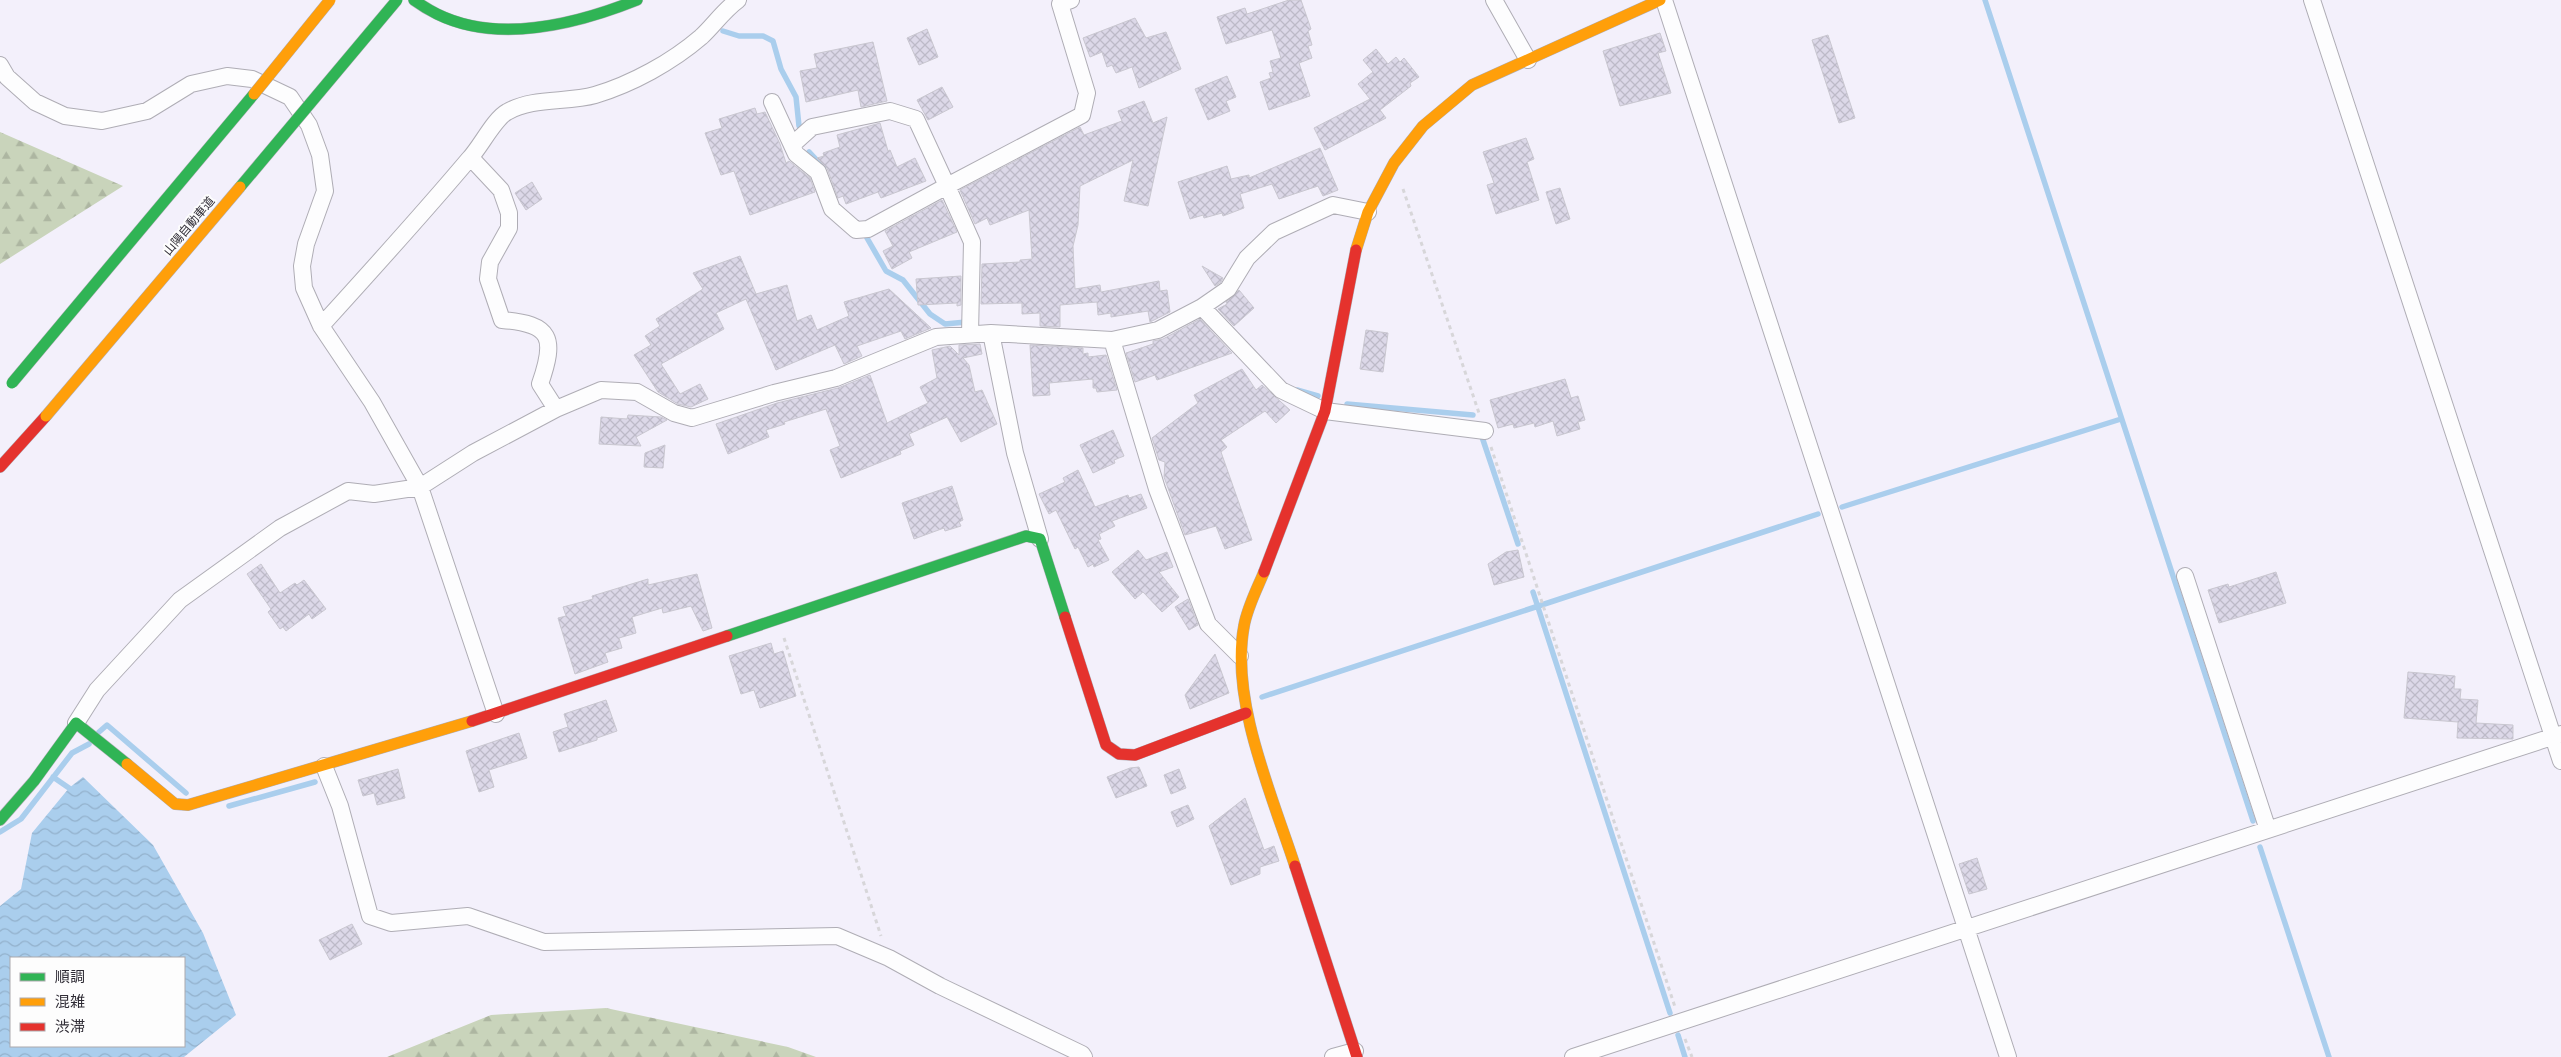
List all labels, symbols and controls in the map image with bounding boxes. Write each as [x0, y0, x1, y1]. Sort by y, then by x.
street label: 山陽自動車道 [160, 194, 218, 258]
legend [10, 957, 185, 1047]
text: 順調 [55, 968, 85, 985]
text: 混雑 [55, 993, 85, 1010]
text: 渋滞 [55, 1018, 85, 1035]

